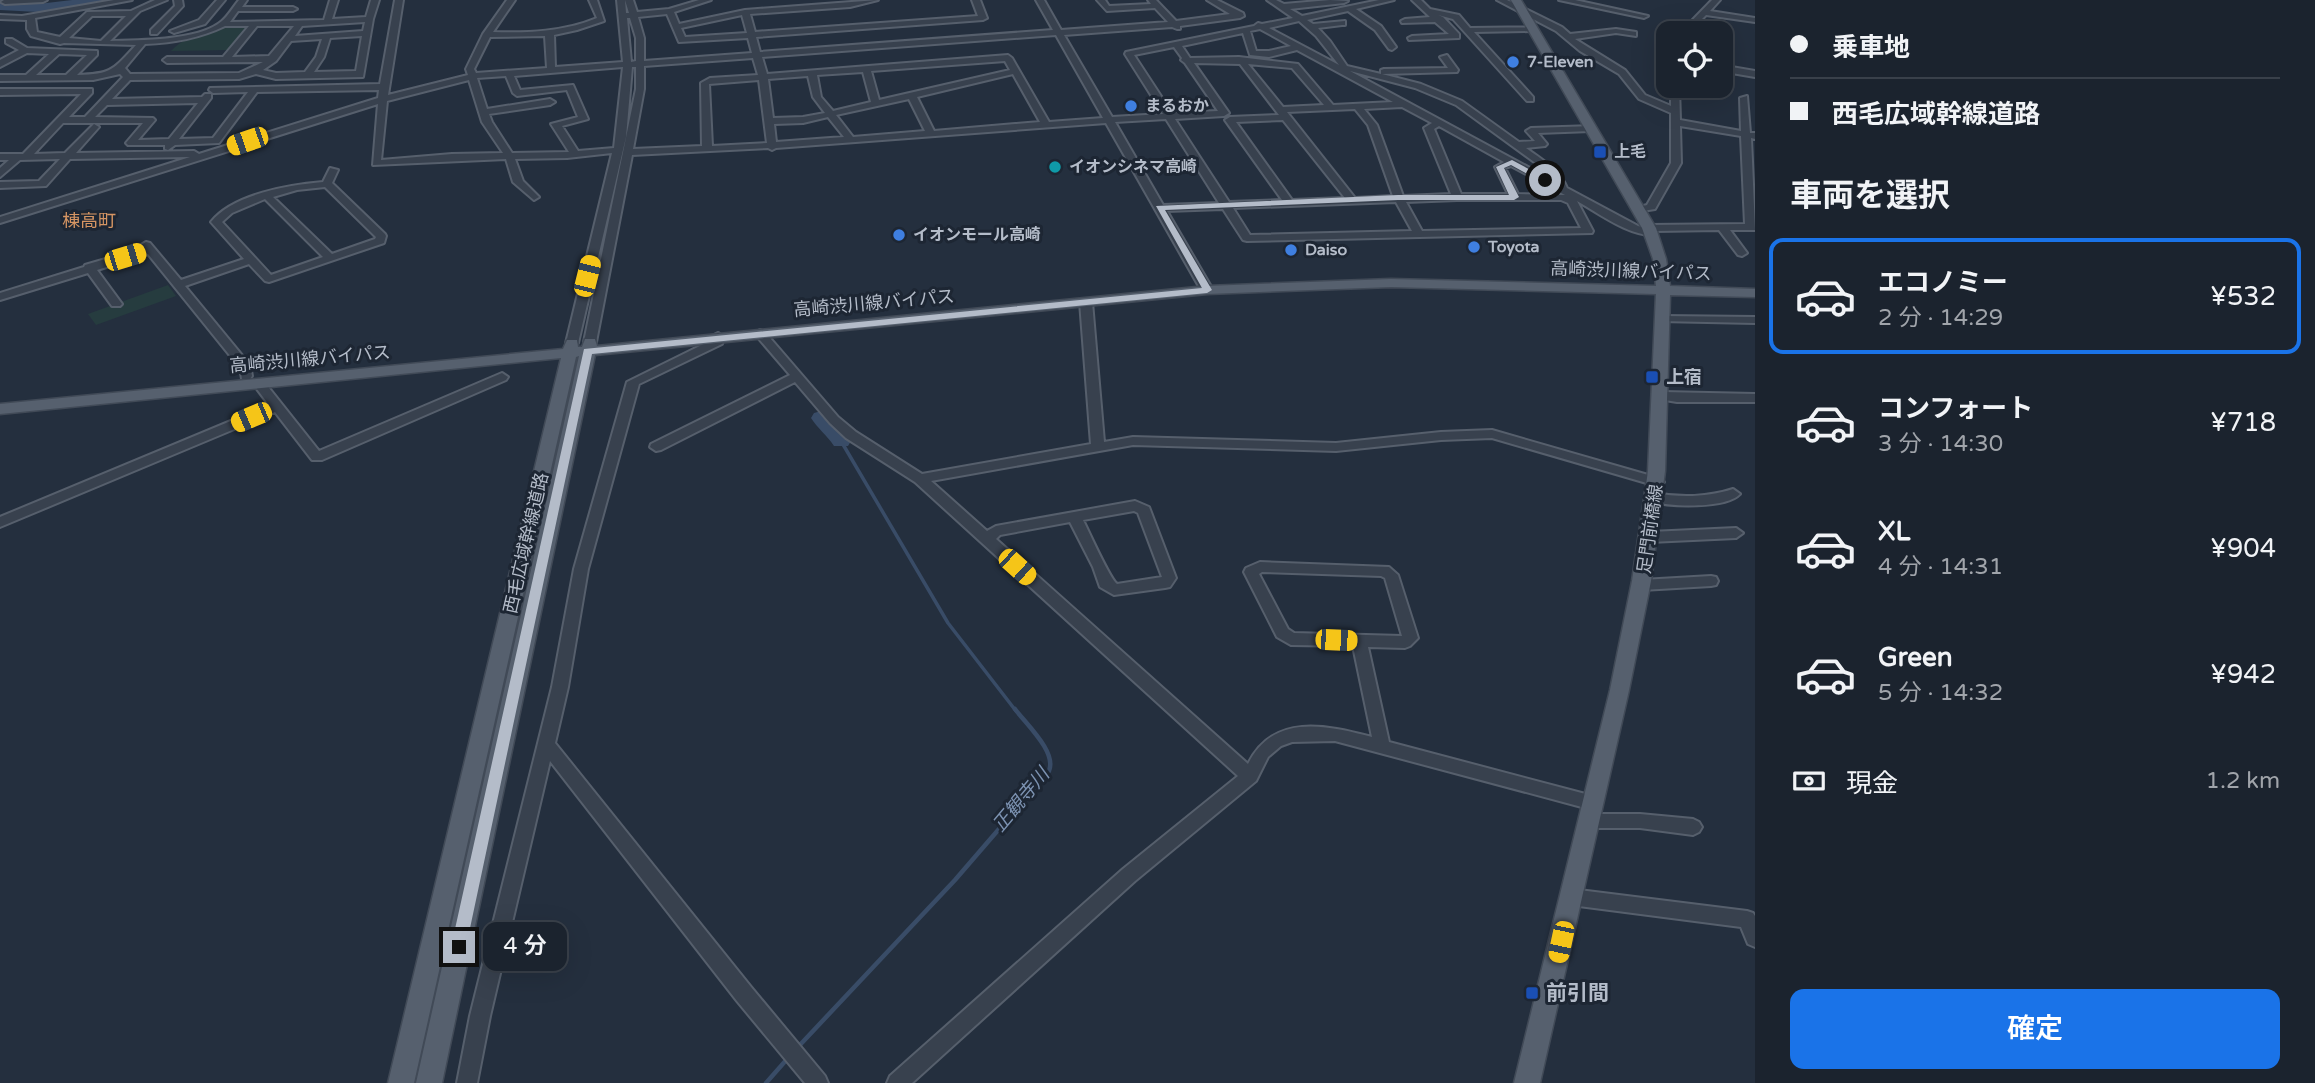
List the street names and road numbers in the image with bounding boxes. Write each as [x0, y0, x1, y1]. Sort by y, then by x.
street label: 高崎渋川線バイパス [1550, 257, 1712, 285]
street label: 高崎渋川線バイパス [793, 285, 955, 321]
street label: 高崎渋川線バイパス [229, 341, 391, 377]
street label: 西毛広域幹線道路 [499, 470, 553, 616]
street label: 足門前橋線 [1633, 483, 1667, 575]

